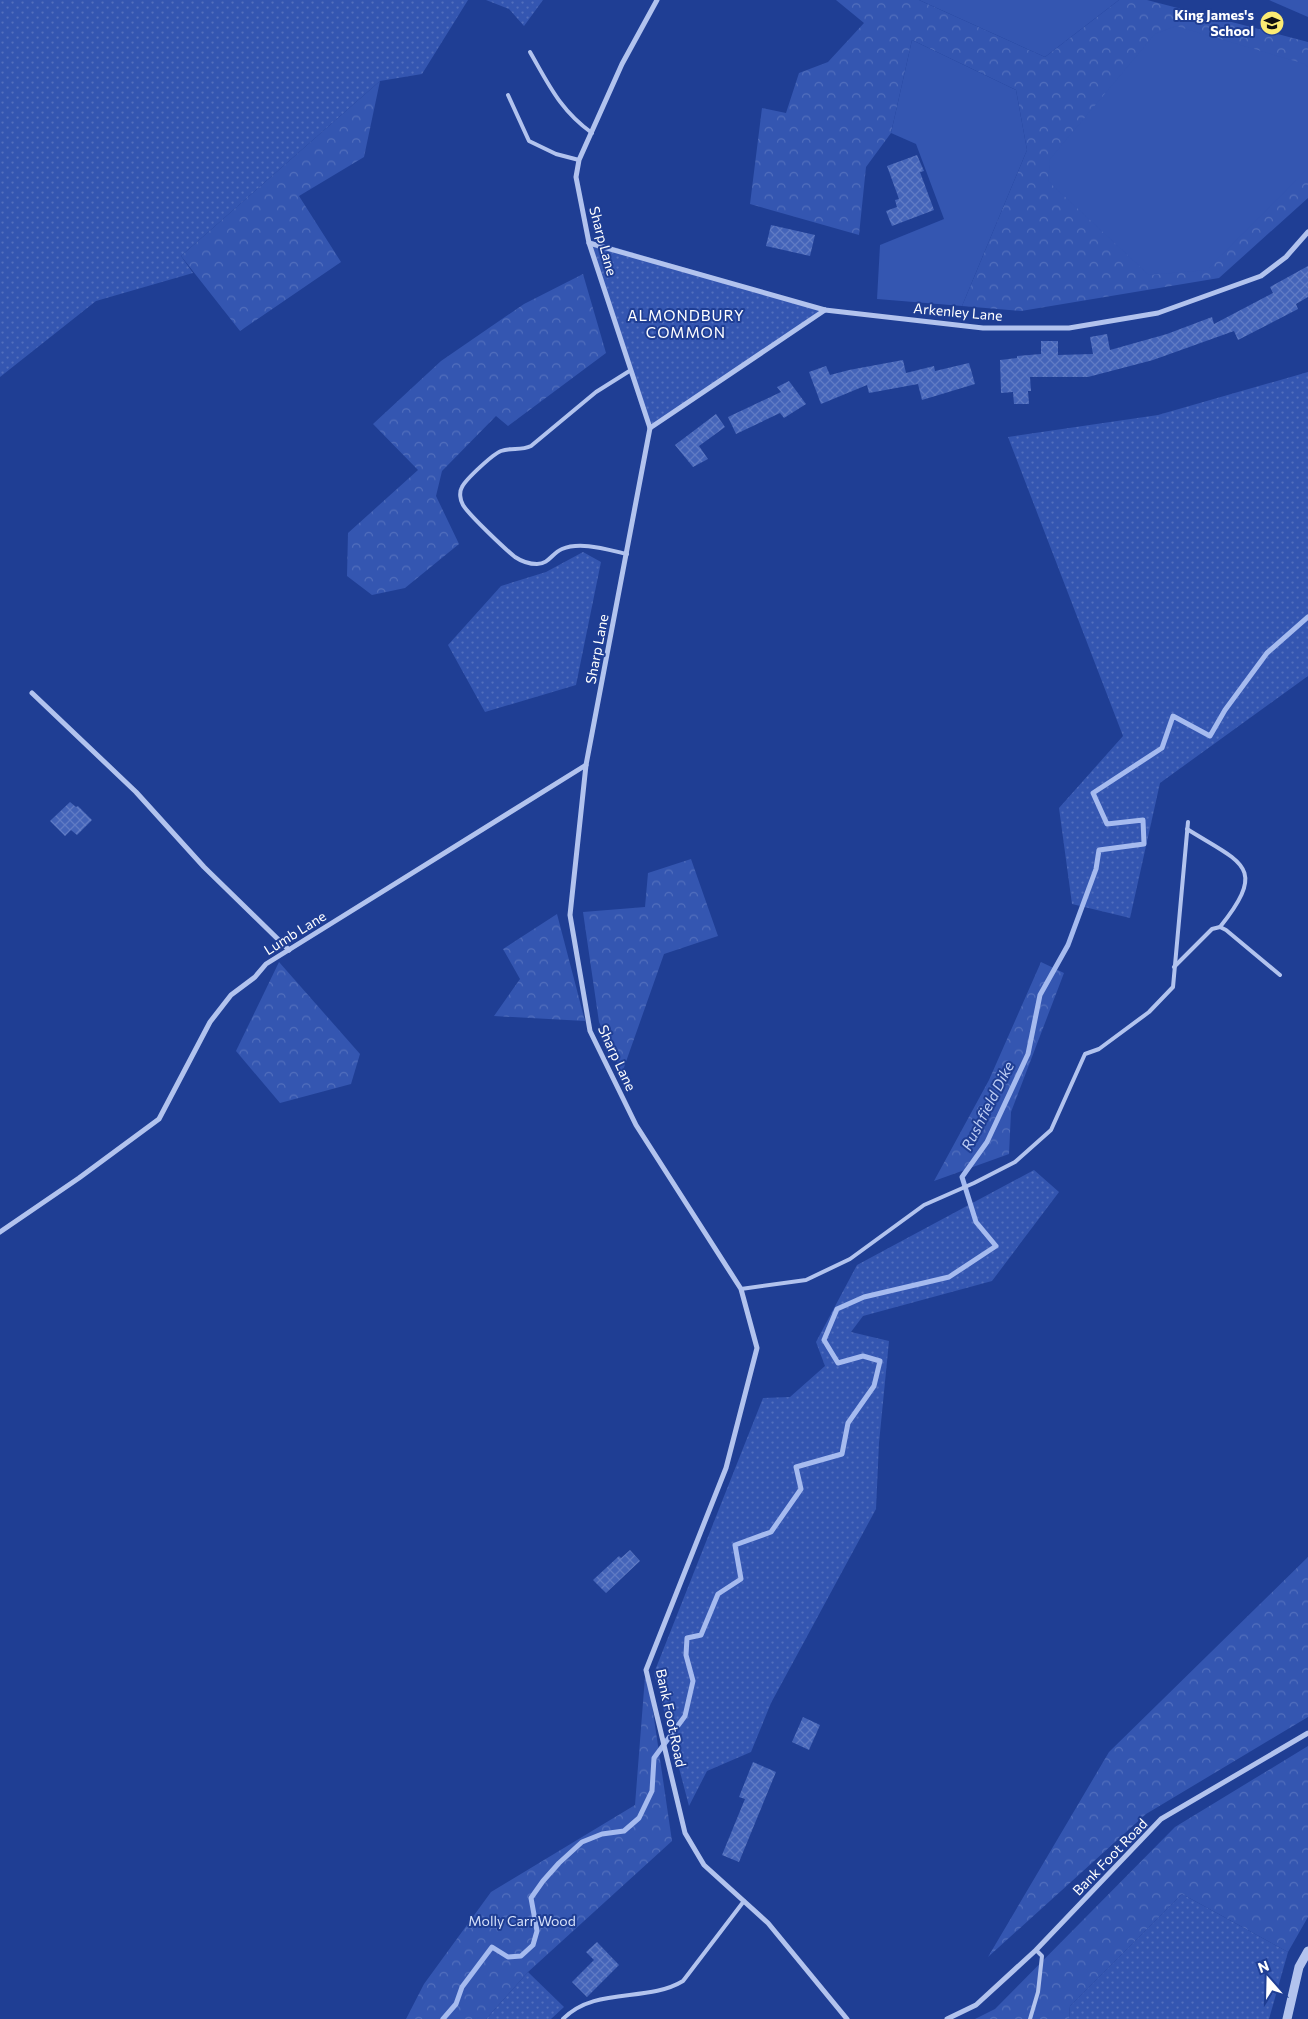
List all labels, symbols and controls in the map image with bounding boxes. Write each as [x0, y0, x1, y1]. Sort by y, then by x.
place label: King James's School [1174, 6, 1254, 39]
school or university icon: King James's School [1259, 10, 1285, 36]
street label: Sharp Lane [586, 204, 621, 277]
street label: Arkenley Lane [913, 299, 1003, 324]
district label: ALMONDBURY COMMON [627, 306, 745, 341]
street label: Sharp Lane [581, 613, 612, 685]
street label: Lumb Lane [261, 907, 329, 958]
street label: Sharp Lane [595, 1022, 640, 1093]
water label: Rushfield Dike [957, 1058, 1017, 1153]
street label: Bank Foot Road [653, 1667, 690, 1769]
street label: Bank Foot Road [1069, 1815, 1151, 1899]
park label: Molly Carr Wood [468, 1912, 576, 1929]
north arrow [1243, 1954, 1293, 2004]
text: N [1256, 1957, 1271, 1976]

